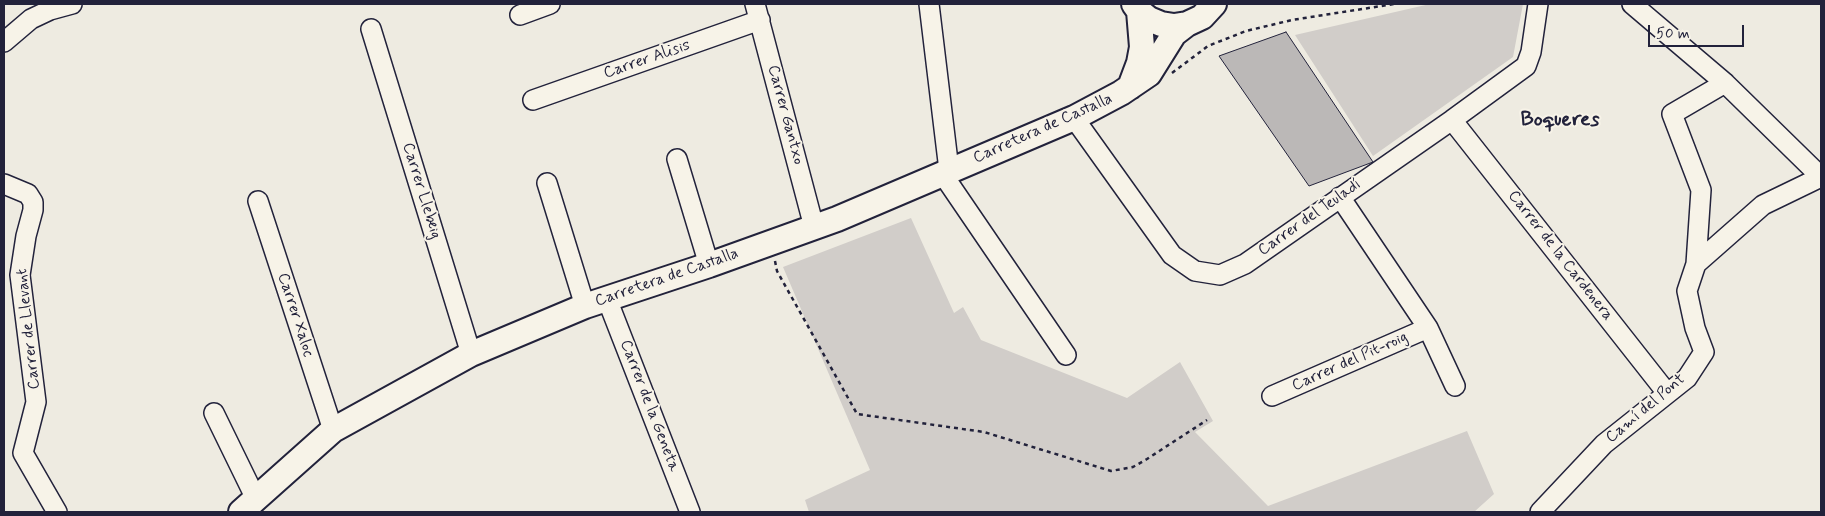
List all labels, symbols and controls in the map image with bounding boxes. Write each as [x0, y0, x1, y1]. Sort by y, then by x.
scale bar [1650, 15, 1746, 47]
text: 50 m [1656, 24, 1690, 44]
street label: Carrer Alisis [601, 36, 693, 84]
street label: Carrer Gantxo [763, 63, 807, 167]
street label: Carretera de Castalla [970, 90, 1116, 168]
district label: Boqueres [1521, 108, 1599, 134]
street label: Carrer Llebeig [397, 141, 445, 241]
street label: Carrer del Teuladí [1255, 175, 1365, 261]
street label: Carrer de la Cardenera [1503, 187, 1617, 325]
street label: Carretera de Castalla [593, 244, 741, 312]
street label: Carrer de Llevant [13, 268, 45, 390]
street label: Carrer Xaloc [272, 271, 318, 359]
street label: Carrer del Pit-roig [1289, 328, 1411, 396]
street label: Carrer de la Geneta [615, 337, 683, 475]
street label: Camí del Pont [1602, 370, 1690, 448]

